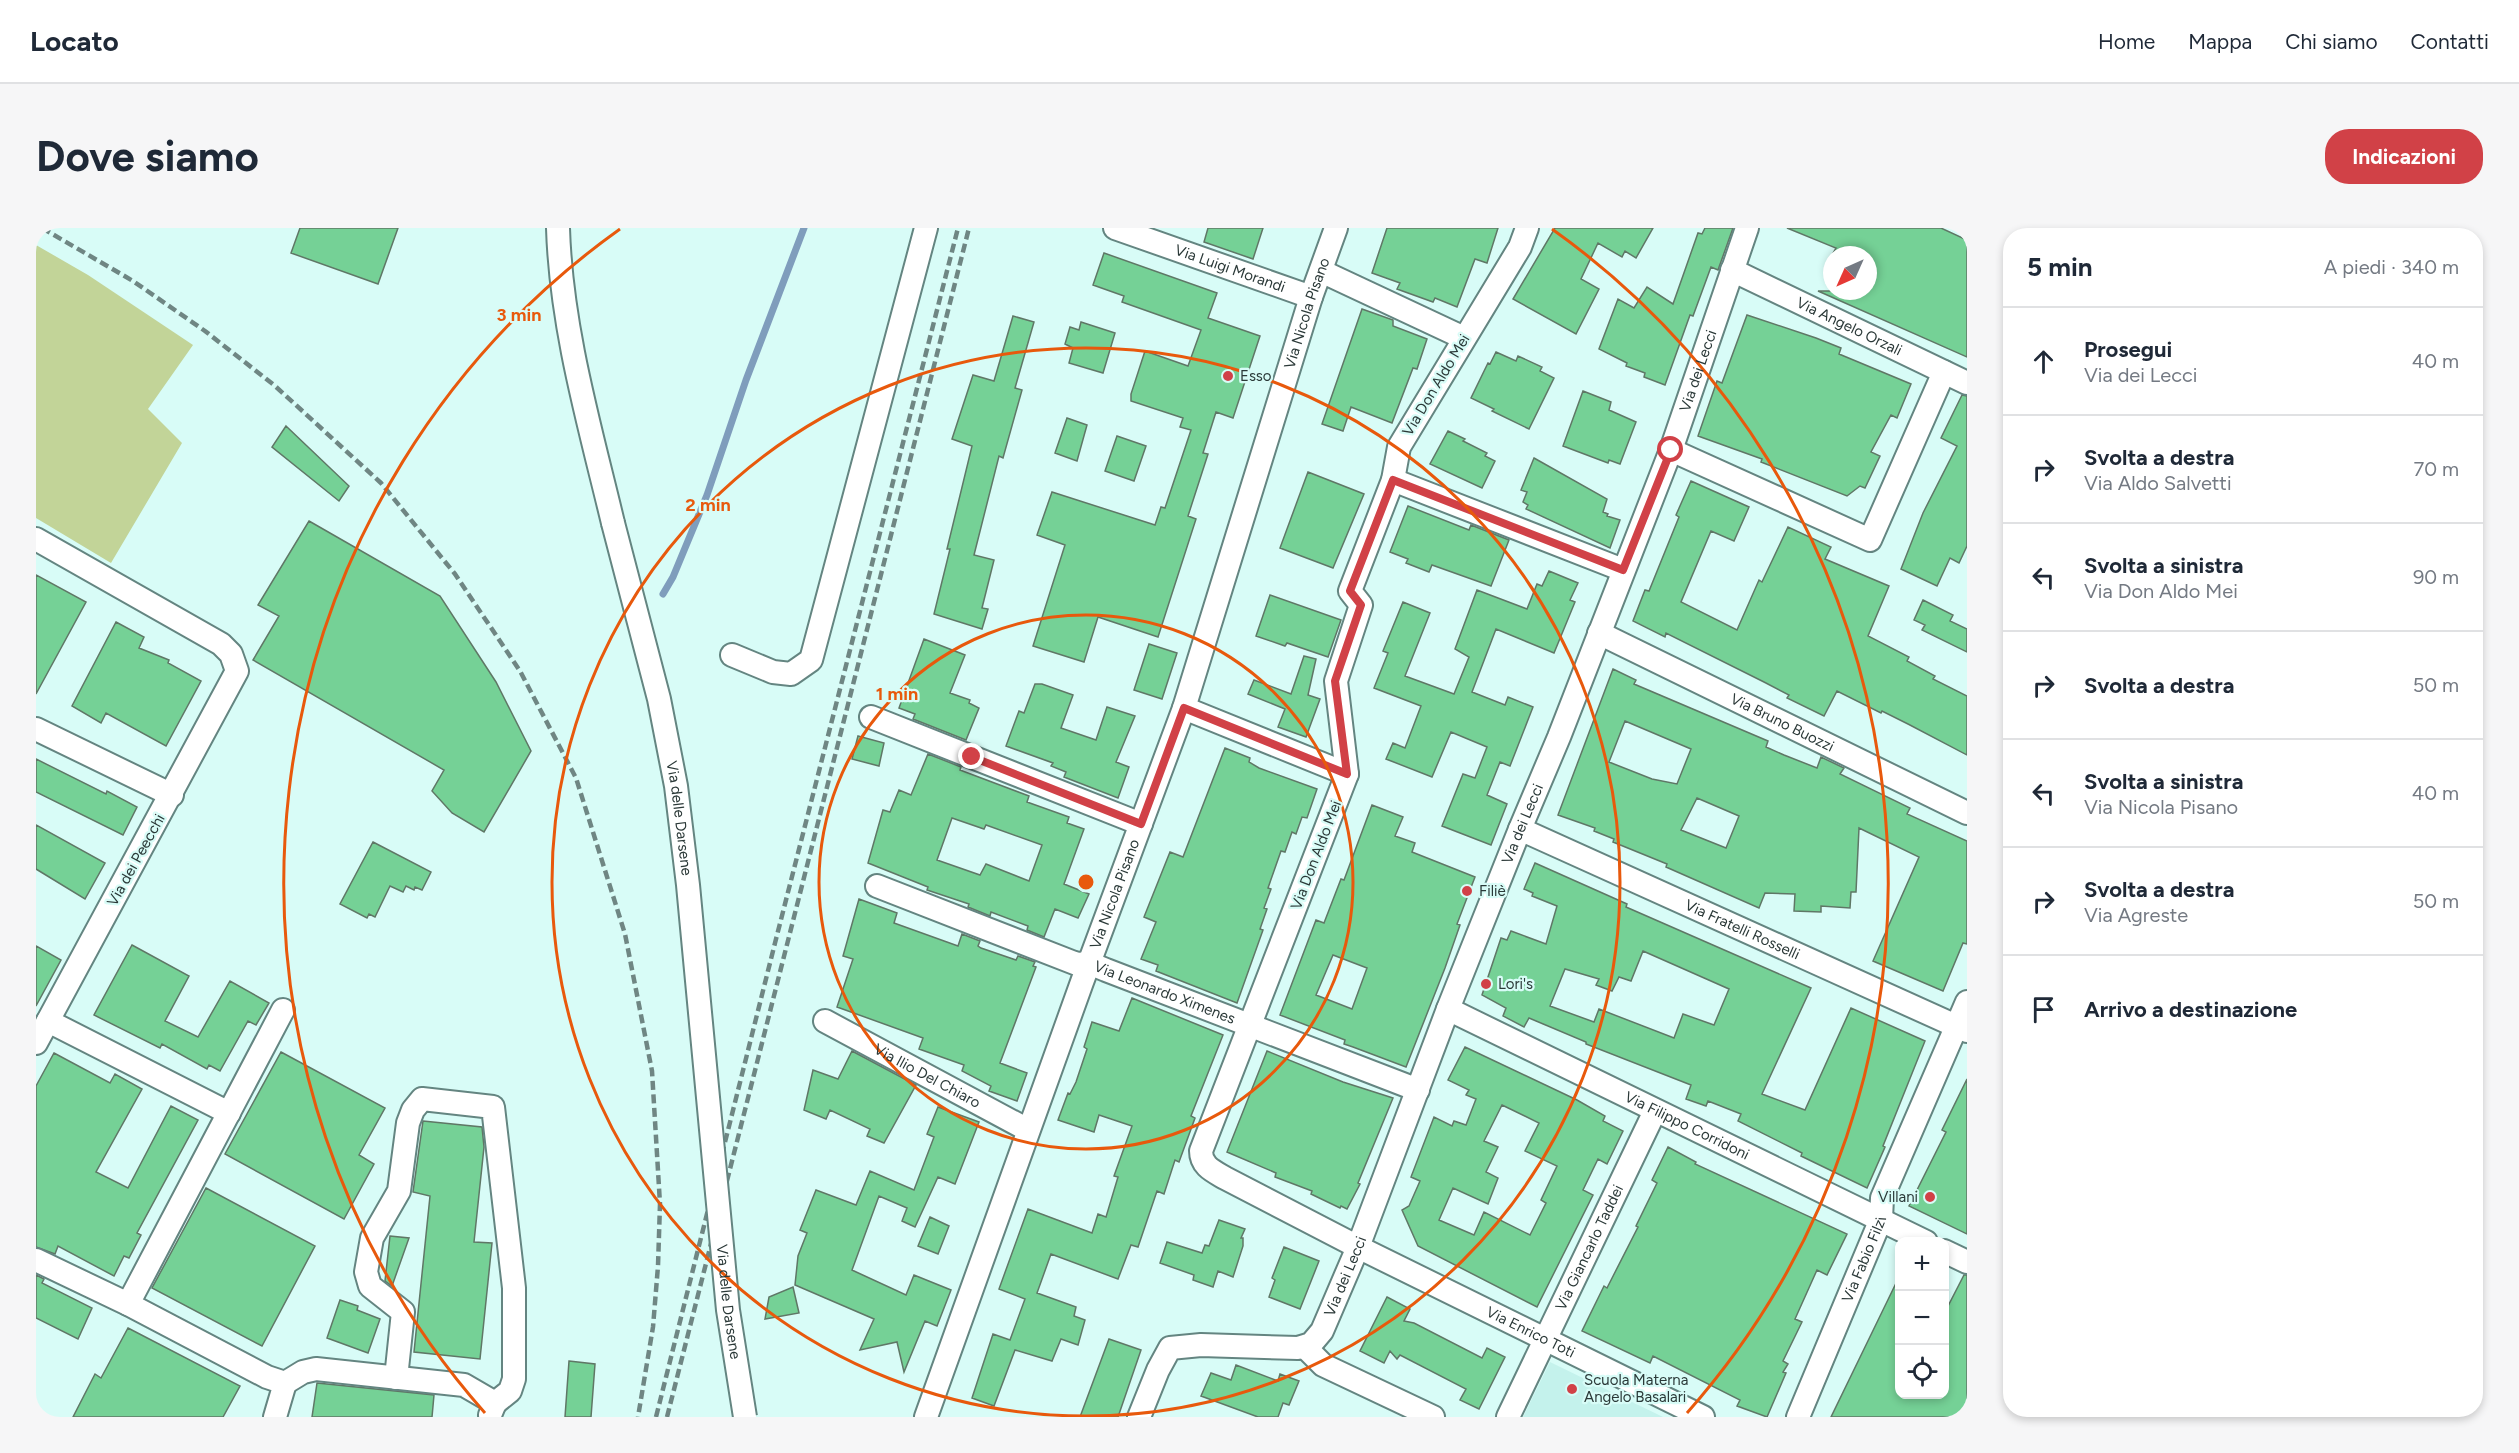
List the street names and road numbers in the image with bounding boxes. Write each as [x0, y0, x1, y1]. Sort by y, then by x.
street label: Via Luigi Morandi [1172, 241, 1288, 296]
street label: Via Nicola Pisano [1280, 255, 1334, 371]
street label: Via Angelo Orzali [1793, 293, 1905, 359]
street label: Via dei Lecci [1676, 328, 1720, 414]
street label: Via Don Aldo Mei [1399, 331, 1473, 439]
street label: Via Bruno Buozzi [1727, 690, 1837, 756]
street label: Via delle Darsene [662, 759, 696, 877]
street label: Via dei Lecci [1498, 781, 1547, 867]
street label: Via Don Aldo Mei [1287, 798, 1345, 912]
street label: Via dei Peecchi [103, 811, 169, 909]
street label: Via Nicola Pisano [1086, 836, 1143, 951]
street label: Via Fratelli Rosselli [1682, 896, 1803, 963]
street label: Via Leonardo Ximenes [1092, 957, 1238, 1028]
street label: Via Ilio Del Chiaro [871, 1040, 984, 1112]
street label: Via Filippo Corridoni [1622, 1088, 1752, 1164]
street label: Via Giancarlo Taddei [1552, 1182, 1627, 1313]
street label: Via Fabio Filzi [1838, 1217, 1890, 1305]
street label: Via dei Lecci [1320, 1234, 1370, 1319]
street label: Via delle Darsene [713, 1243, 745, 1360]
street label: Via Enrico Toti [1483, 1303, 1578, 1362]

